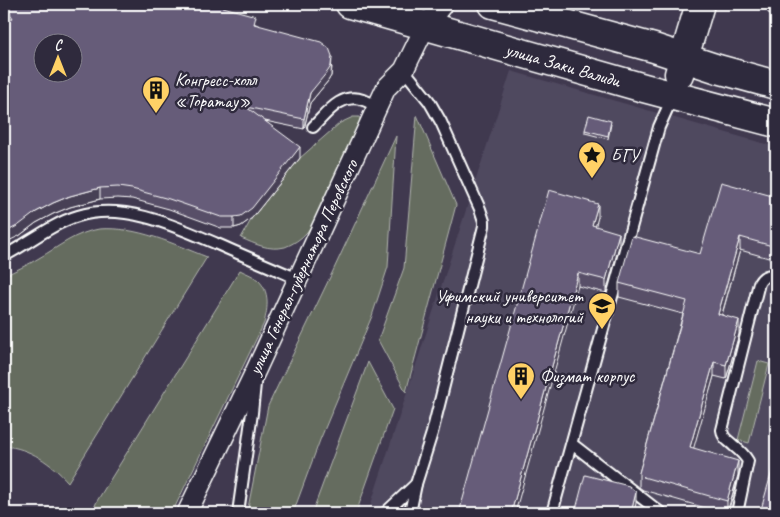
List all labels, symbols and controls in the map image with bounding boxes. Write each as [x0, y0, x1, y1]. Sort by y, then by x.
north arrow [32, 32, 82, 82]
text: С [55, 37, 64, 54]
street label: улица Заки Валиди [502, 38, 624, 92]
place label: Конгресс-холл «Торатау» [175, 69, 258, 112]
building icon: Конгресс-холл «Торатау» [141, 75, 171, 114]
place icon: БГУ [577, 140, 607, 179]
place label: БГУ [611, 144, 642, 166]
street label: улица Генерал-губернатора Перовского [243, 154, 363, 379]
place label: Уфимский университет науки и технологий [436, 285, 584, 328]
school or university icon: Уфимский университет науки и технологий [587, 291, 617, 330]
building icon: Физмат корпус [506, 361, 536, 400]
place label: Физмат корпус [540, 365, 636, 388]

